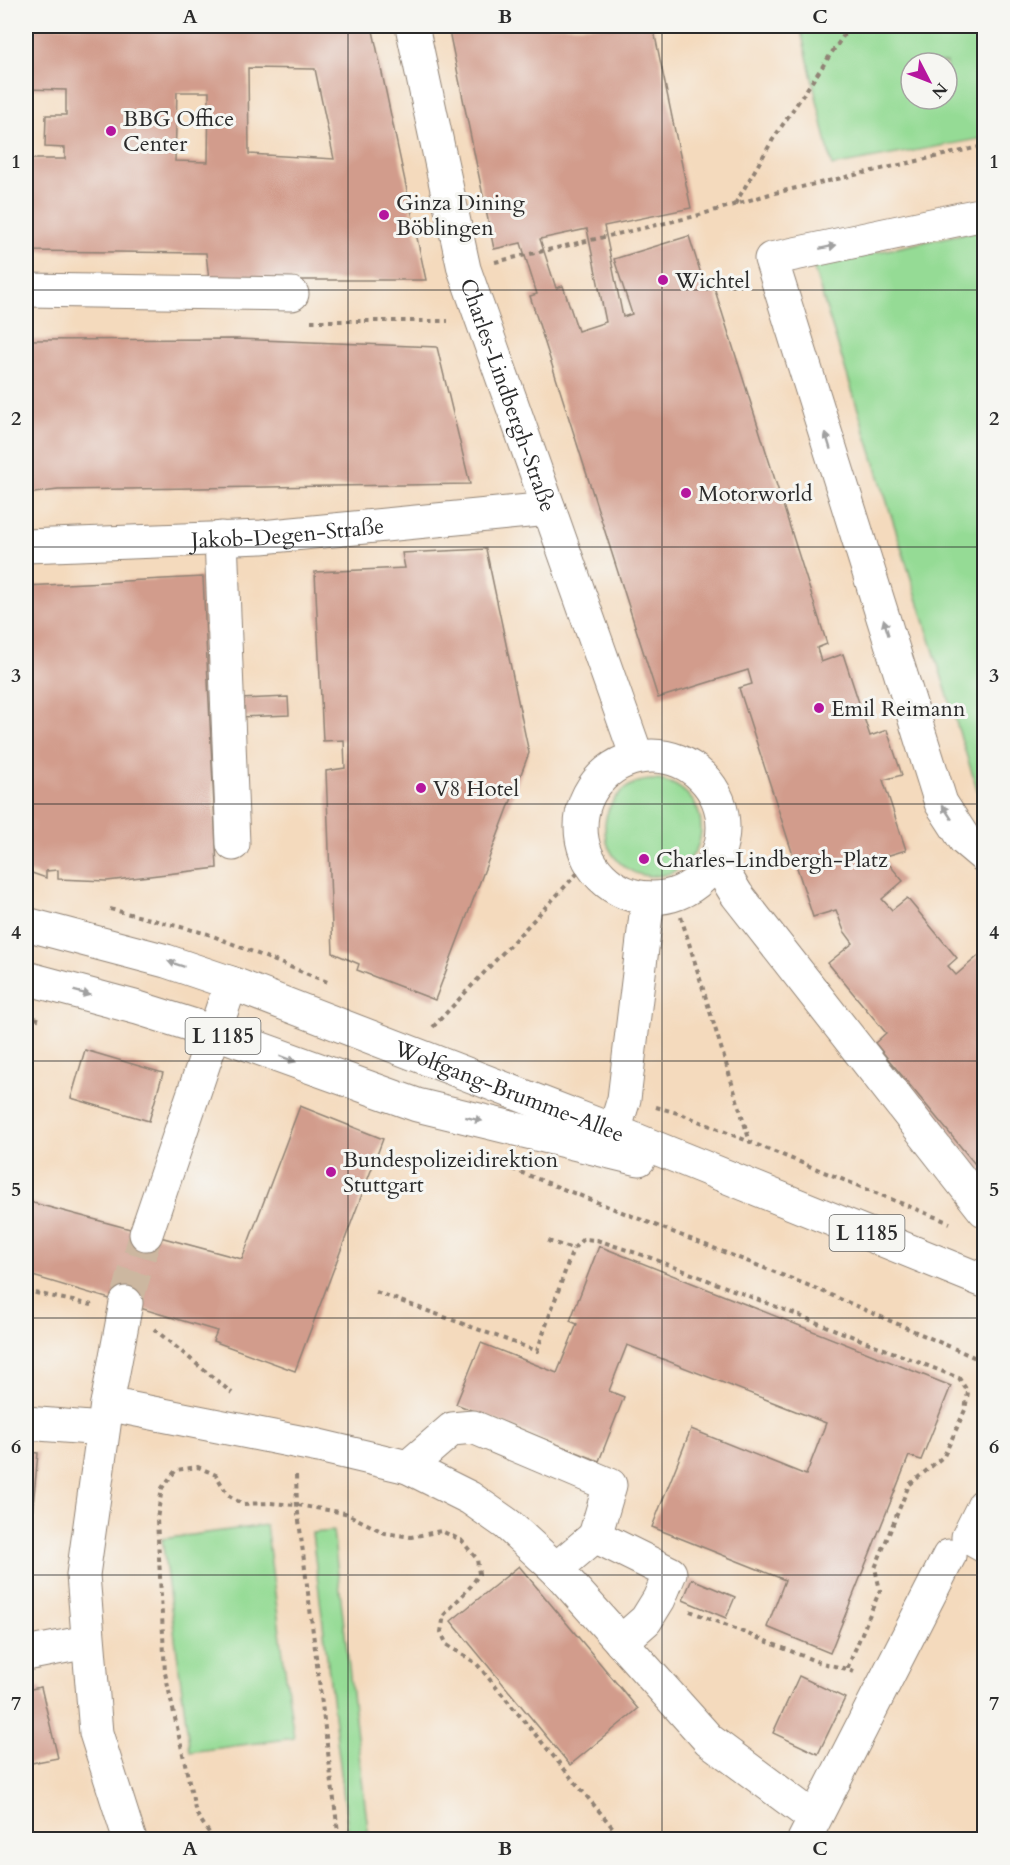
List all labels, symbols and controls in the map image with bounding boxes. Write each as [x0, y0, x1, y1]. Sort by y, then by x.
text: A [182, 3, 198, 30]
text: B [498, 3, 512, 30]
text: C [812, 3, 828, 30]
north arrow [899, 51, 959, 111]
text: N [927, 78, 952, 103]
place label: BBG Office Center [123, 104, 234, 159]
marker: BBG Office Center [104, 124, 118, 138]
text: 1 [11, 148, 21, 175]
text: 1 [989, 148, 999, 175]
place label: Ginza Dining Böblingen [396, 188, 526, 243]
marker: Ginza Dining Böblingen [377, 208, 391, 222]
one-way arrow [818, 242, 837, 251]
place label: Wichtel [674, 266, 751, 296]
marker: Wichtel [656, 273, 670, 287]
street label: Charles-Lindbergh-Straße [452, 274, 563, 516]
text: 2 [11, 405, 21, 432]
text: 2 [989, 405, 999, 432]
one-way arrow [823, 432, 832, 450]
place label: Motorworld [698, 479, 813, 509]
marker: Motorworld [679, 486, 693, 500]
street label: Jakob-Degen-Straße [188, 511, 386, 556]
one-way arrow [880, 618, 890, 636]
text: 3 [11, 662, 21, 689]
text: 3 [989, 662, 999, 689]
place label: Emil Reimann [831, 694, 966, 724]
marker: Emil Reimann [812, 701, 826, 715]
place label: V8 Hotel [433, 774, 520, 804]
marker: V8 Hotel [414, 781, 428, 795]
one-way arrow [942, 804, 953, 820]
place label: Charles-Lindbergh-Platz [656, 845, 888, 875]
marker: Charles-Lindbergh-Platz [637, 852, 651, 866]
text: 4 [11, 919, 21, 946]
text: 4 [989, 919, 999, 946]
one-way arrow [167, 959, 185, 969]
one-way arrow [73, 989, 91, 998]
road number: L 1185 [186, 1018, 260, 1054]
street label: Wolfgang-Brumme-Allee [389, 1033, 629, 1150]
one-way arrow [279, 1054, 297, 1064]
one-way arrow [464, 1114, 483, 1124]
place label: Bundespolizeidirektion Stuttgart [343, 1145, 559, 1200]
marker: Bundespolizeidirektion Stuttgart [324, 1165, 338, 1179]
text: 5 [11, 1176, 21, 1203]
text: 5 [989, 1176, 999, 1203]
road number: L 1185 [830, 1215, 904, 1251]
text: 6 [11, 1433, 21, 1460]
text: 6 [989, 1433, 999, 1460]
text: 7 [11, 1690, 21, 1717]
text: 7 [989, 1690, 999, 1717]
text: A [182, 1835, 198, 1862]
text: B [498, 1835, 512, 1862]
text: C [812, 1835, 828, 1862]

